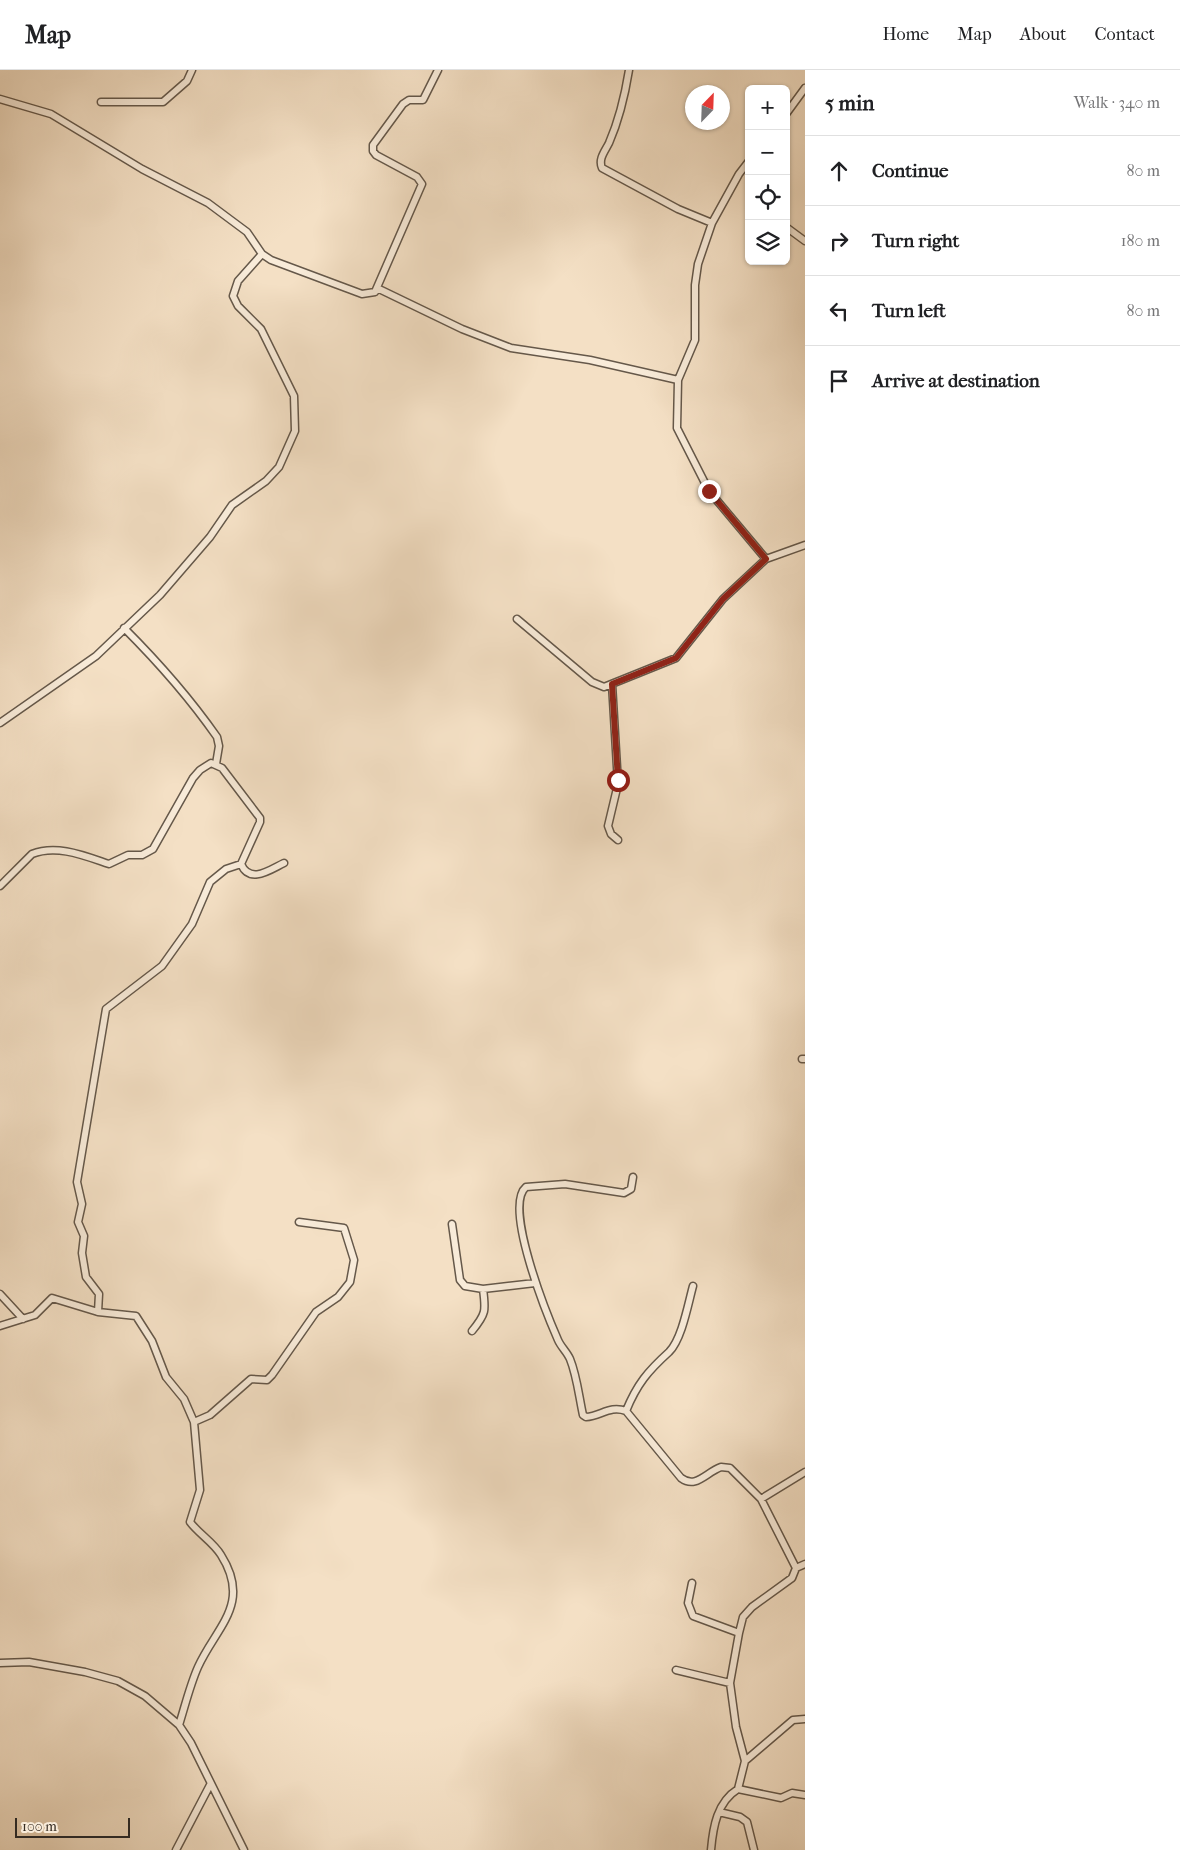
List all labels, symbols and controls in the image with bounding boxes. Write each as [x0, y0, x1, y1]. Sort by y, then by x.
text: Map [25, 21, 71, 49]
text: Home [882, 24, 929, 45]
text: Map [957, 24, 992, 45]
text: About [1020, 24, 1066, 45]
text: Contact [1094, 24, 1155, 45]
north arrow [685, 85, 730, 130]
map controls [745, 85, 790, 265]
button: + [745, 85, 790, 130]
text: 5 min [825, 91, 874, 115]
text: Walk · 340 m [1074, 93, 1160, 112]
button: − [745, 130, 790, 175]
icon: ahead [825, 157, 853, 185]
text: Continue [872, 160, 948, 182]
text: 80 m [1126, 161, 1160, 180]
button: locate [745, 175, 790, 220]
button: layers [745, 220, 790, 265]
icon: right [825, 227, 853, 255]
text: Turn right [872, 230, 959, 252]
text: 180 m [1121, 231, 1160, 250]
icon: left [825, 297, 853, 325]
text: Turn left [872, 300, 946, 322]
text: 80 m [1126, 301, 1160, 320]
icon: arrive [825, 367, 853, 395]
text: Arrive at destination [872, 370, 1040, 392]
route end [698, 480, 721, 503]
route start [607, 769, 630, 792]
scale bar [15, 1815, 130, 1838]
text: 100 m [22, 1818, 57, 1835]

